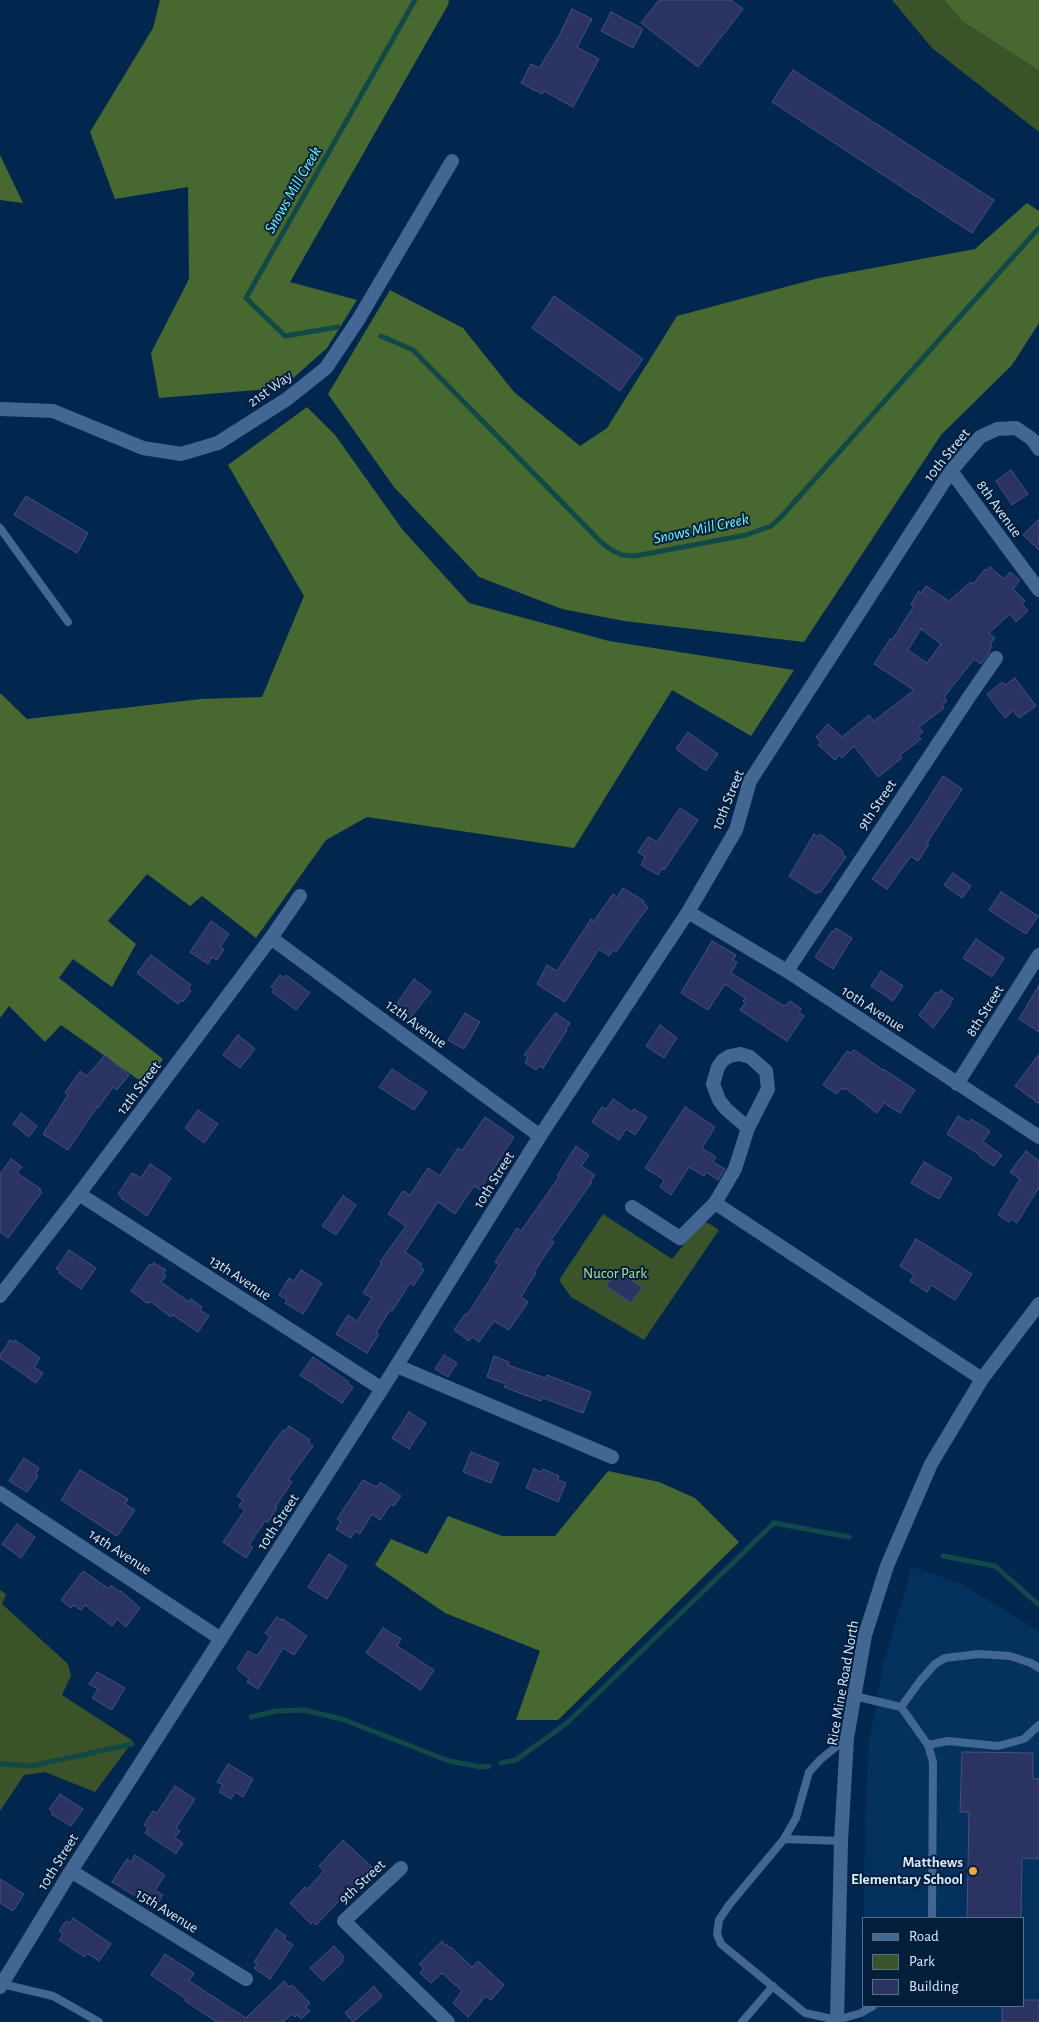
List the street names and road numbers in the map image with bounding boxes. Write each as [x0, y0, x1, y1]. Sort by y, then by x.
street label: 21st Way [244, 367, 296, 411]
street label: 10th Street [920, 425, 974, 485]
street label: 8th Avenue [972, 477, 1026, 541]
street label: 10th Street [708, 767, 748, 833]
street label: 9th Street [853, 776, 901, 834]
street label: 10th Avenue [838, 982, 908, 1036]
street label: 8th Street [962, 982, 1008, 1040]
street label: 12th Avenue [382, 996, 450, 1052]
street label: 12th Street [113, 1058, 165, 1118]
street label: 10th Street [470, 1148, 518, 1212]
street label: 13th Avenue [206, 1251, 274, 1305]
street label: 10th Street [253, 1490, 303, 1554]
street label: 14th Avenue [85, 1525, 155, 1579]
street label: Rice Mine Road North [823, 1619, 863, 1747]
street label: 10th Street [34, 1830, 82, 1894]
street label: 9th Street [335, 1856, 389, 1908]
street label: 15th Avenue [132, 1885, 202, 1937]

